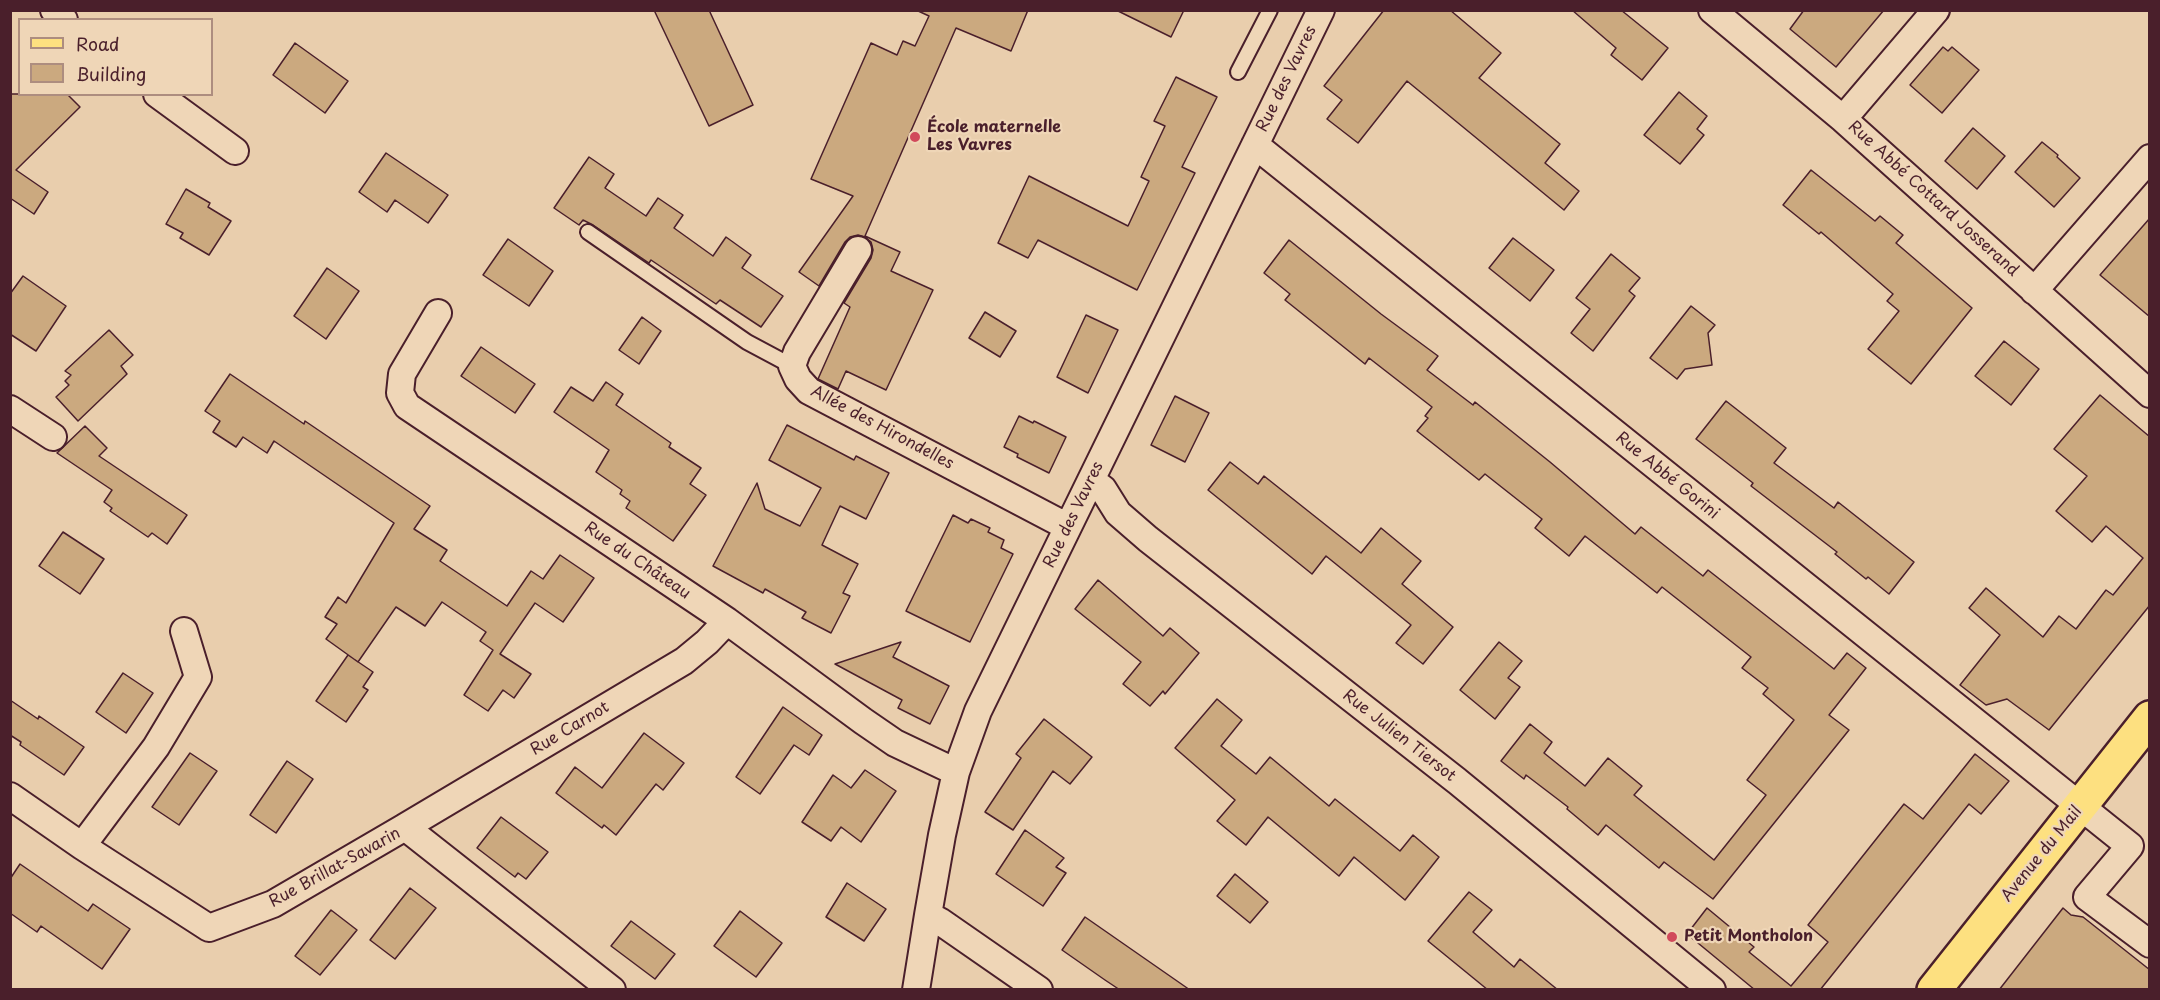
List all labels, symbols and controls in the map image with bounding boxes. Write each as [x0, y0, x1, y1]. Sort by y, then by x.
legend [18, 18, 213, 96]
street label: Rue des Vavres [1253, 23, 1321, 135]
text: Road [76, 30, 120, 57]
text: Building [76, 60, 146, 87]
street label: Rue Abbé Cottard Josserand [1844, 117, 2022, 281]
place label: École maternelle Les Vavres [927, 118, 1061, 156]
marker: École maternelle Les Vavres [908, 130, 922, 144]
street label: Allée des Hirondelles [807, 382, 957, 474]
street label: Rue Abbé Gorini [1611, 428, 1723, 524]
street label: Rue des Vavres [1040, 459, 1108, 571]
street label: Rue du Château [580, 518, 694, 604]
street label: Rue Julien Tiersot [1339, 686, 1459, 786]
street label: Rue Carnot [527, 698, 613, 760]
street label: Avenue du Mail [1998, 802, 2086, 906]
street label: Rue Brillat-Savarin [266, 824, 404, 912]
place label: Petit Montholon [1684, 927, 1813, 947]
marker: Petit Montholon [1665, 930, 1679, 944]

